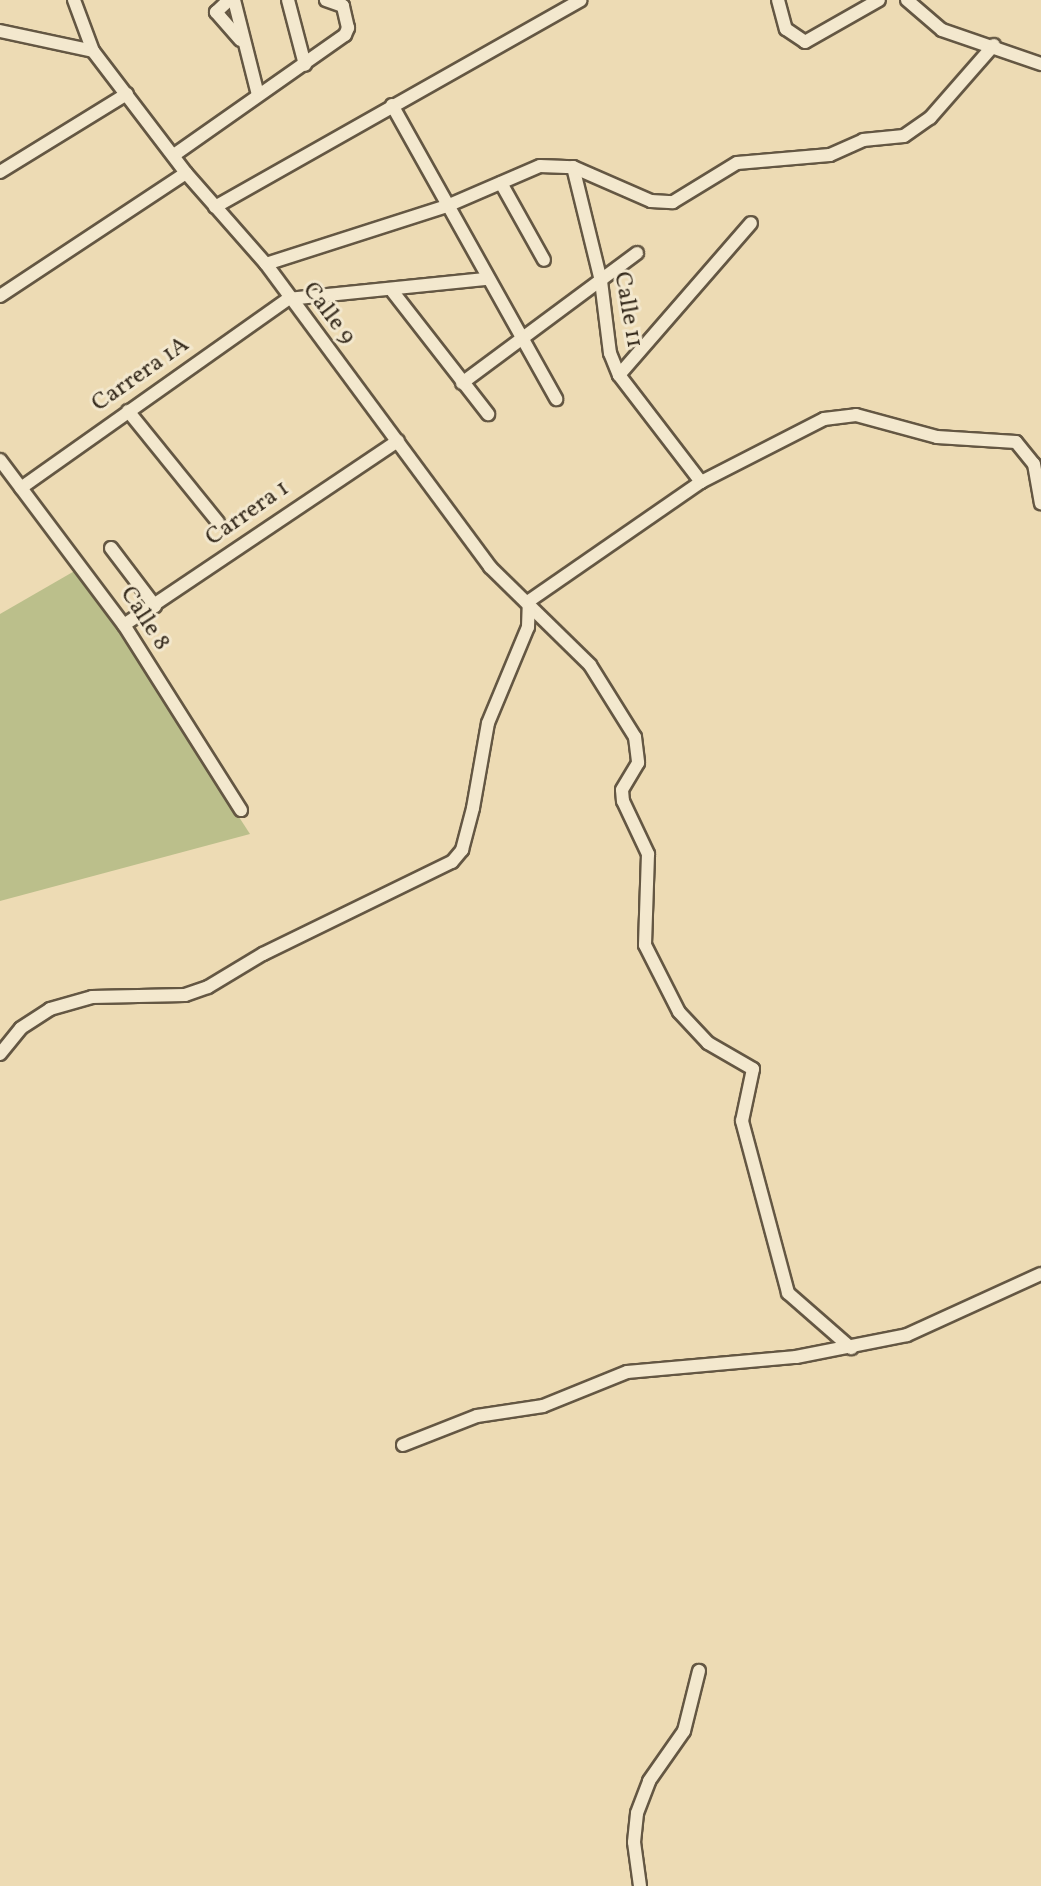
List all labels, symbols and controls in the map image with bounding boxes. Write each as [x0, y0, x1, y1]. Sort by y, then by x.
street label: Calle 11 [606, 270, 648, 350]
street label: Calle 9 [295, 277, 361, 351]
street label: Carrera 1A [87, 331, 195, 419]
street label: Carrera 1 [201, 475, 295, 553]
street label: Calle 8 [113, 582, 175, 656]

